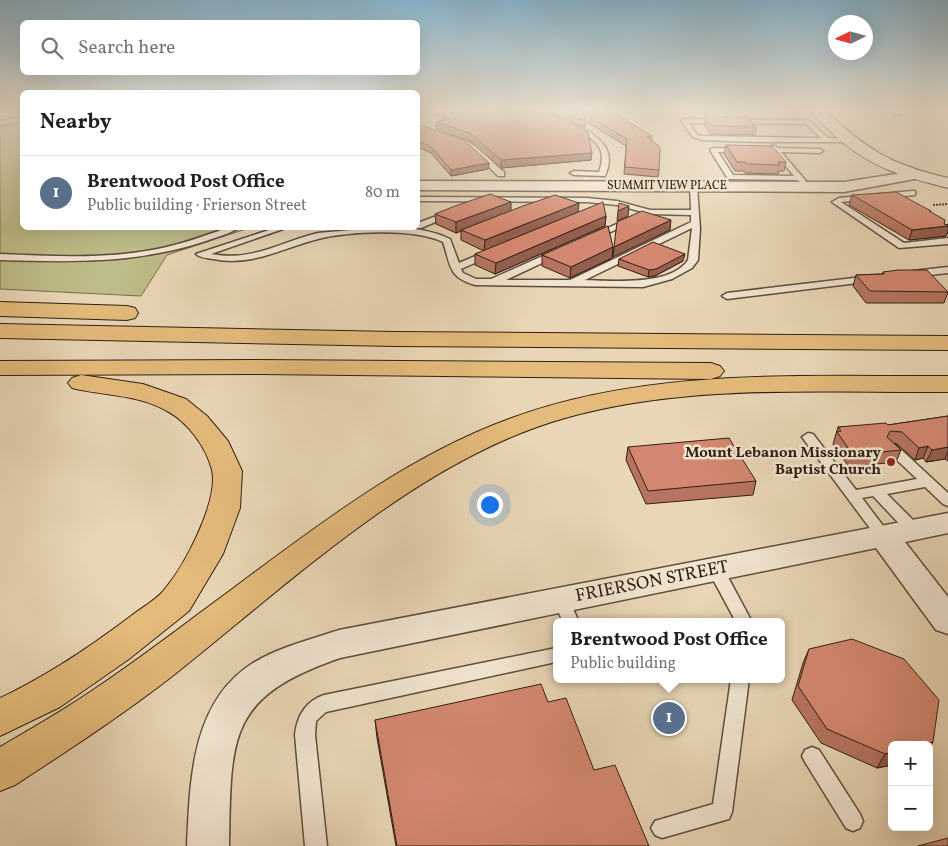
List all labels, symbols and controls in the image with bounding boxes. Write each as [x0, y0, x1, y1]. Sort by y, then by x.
north arrow [828, 15, 873, 60]
search box [20, 20, 420, 75]
icon: search [38, 34, 66, 62]
text: Search here [78, 35, 175, 61]
text: Nearby [40, 108, 111, 137]
text: Brentwood Post Office [87, 169, 285, 195]
street label: SUMMIT VIEW PLACE [607, 178, 727, 194]
text: 1 [53, 182, 59, 204]
text: 80 m [365, 182, 400, 204]
text: Public building · Frierson Street [87, 195, 307, 217]
place label: Mount Lebanon Missionary Baptist Church [685, 443, 882, 481]
marker: Mount Lebanon Missionary Baptist Church [885, 456, 897, 468]
your location [477, 492, 503, 518]
street label: FRIERSON STREET [573, 555, 731, 609]
popup [553, 618, 785, 683]
text: Brentwood Post Office [570, 627, 768, 653]
text: Public building [570, 653, 676, 675]
pin: 1 [653, 699, 685, 737]
map controls [888, 741, 933, 831]
button: + [888, 741, 933, 786]
button: − [888, 786, 933, 831]

